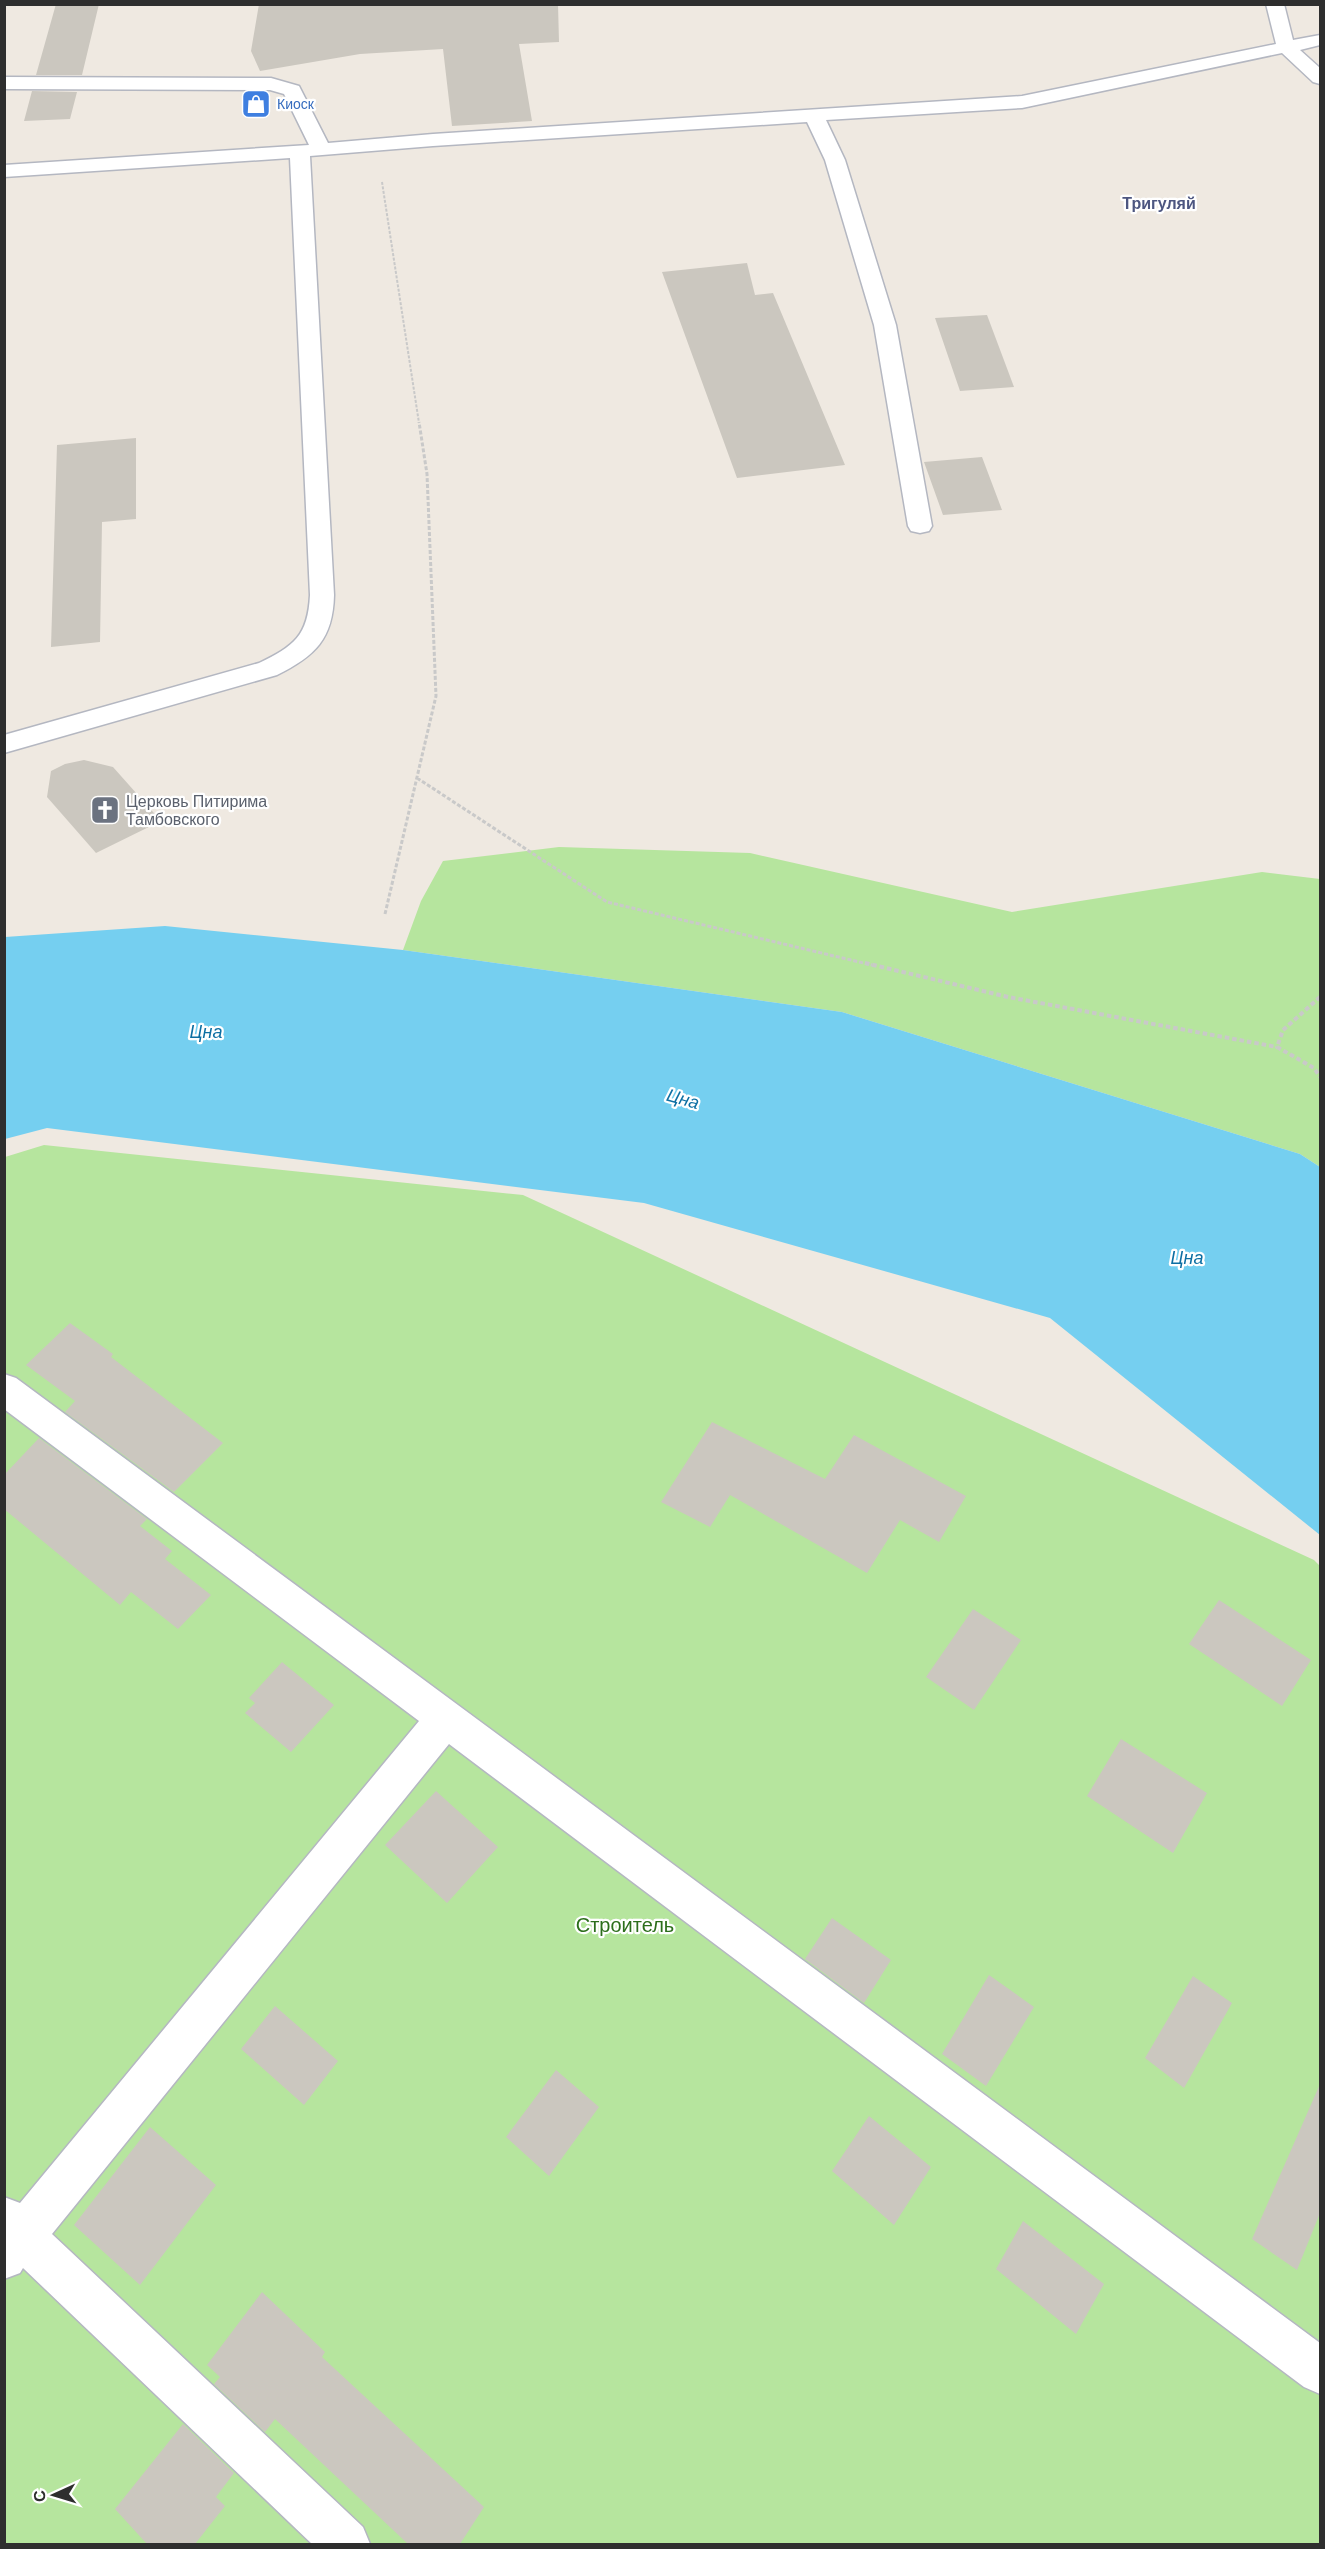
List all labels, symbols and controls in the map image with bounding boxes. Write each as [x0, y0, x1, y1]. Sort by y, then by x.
shop icon: Киоск [240, 88, 272, 120]
place label: Киоск [277, 95, 315, 113]
district label: Тригуляй [1122, 193, 1196, 214]
place label: Церковь Питирима Тамбовского [126, 791, 267, 830]
church icon: Церковь Питирима Тамбовского [89, 794, 121, 826]
water label: Цна [189, 1020, 223, 1044]
water label: Цна [664, 1083, 702, 1115]
water label: Цна [1170, 1246, 1204, 1270]
park label: Строитель [576, 1912, 674, 1938]
north arrow [24, 2465, 84, 2525]
text: С [29, 2489, 50, 2503]

